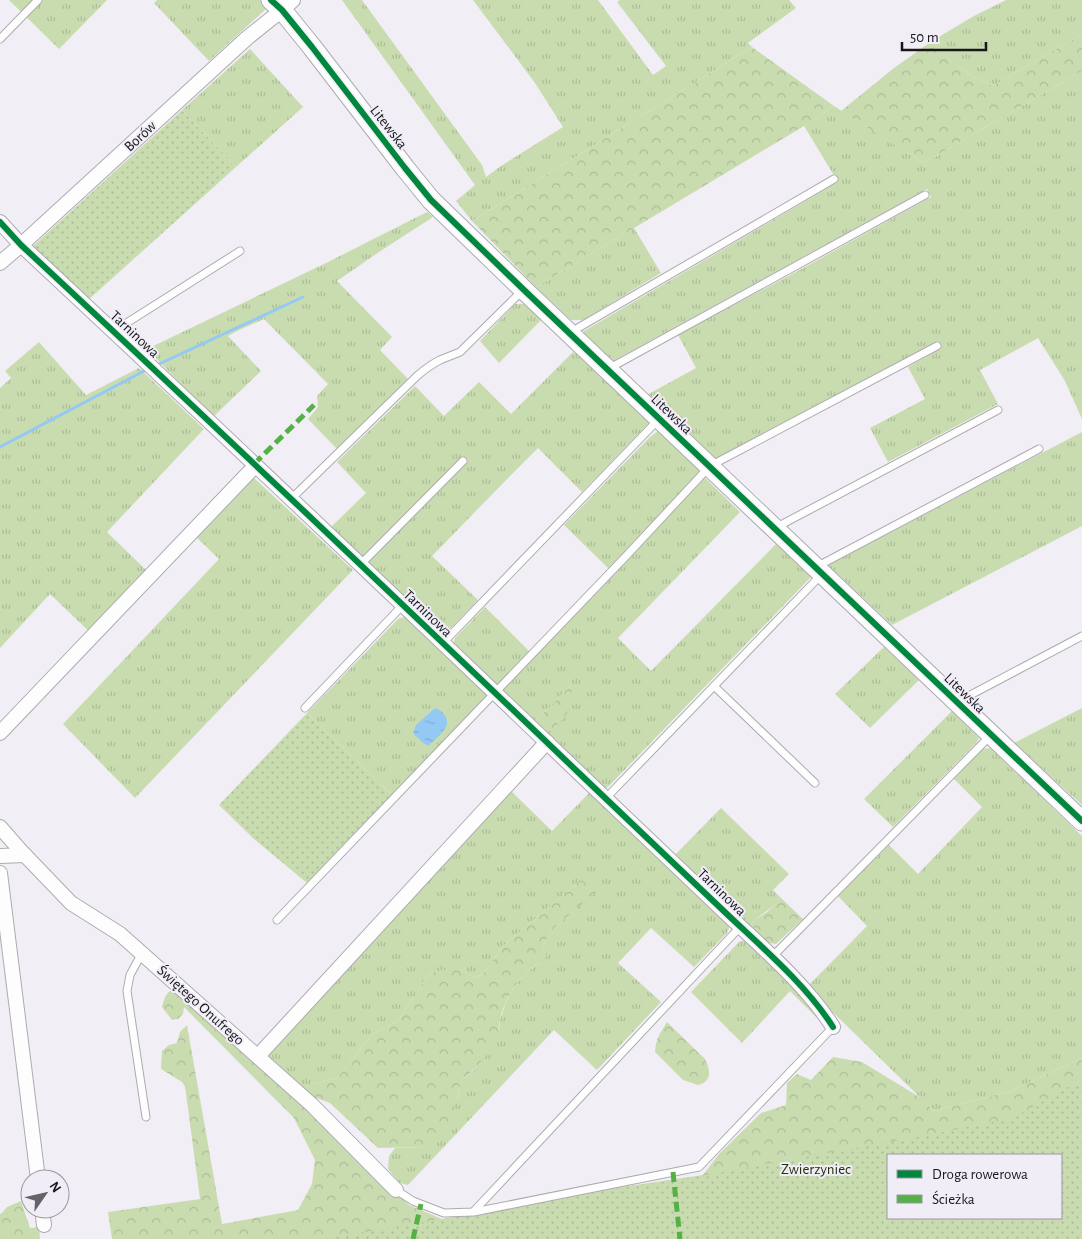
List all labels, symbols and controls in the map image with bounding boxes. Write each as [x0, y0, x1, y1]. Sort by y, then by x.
scale bar [902, 20, 986, 52]
text: 50 m [910, 30, 939, 45]
street label: Litewska [367, 103, 410, 152]
street label: Borów [122, 118, 159, 155]
street label: Tarninowa [107, 308, 162, 361]
street label: Litewska [648, 391, 695, 437]
street label: Tarninowa [400, 587, 455, 640]
street label: Litewska [941, 670, 988, 716]
street label: Tarninowa [694, 866, 749, 919]
street label: Świętego Onufrego [154, 961, 248, 1048]
legend [887, 1154, 1062, 1219]
park label: Zwierzyniec [781, 1162, 851, 1177]
text: Droga rowerowa [932, 1167, 1028, 1182]
north arrow [20, 1169, 70, 1219]
text: N [46, 1179, 63, 1195]
text: Ścieżka [932, 1190, 975, 1207]

